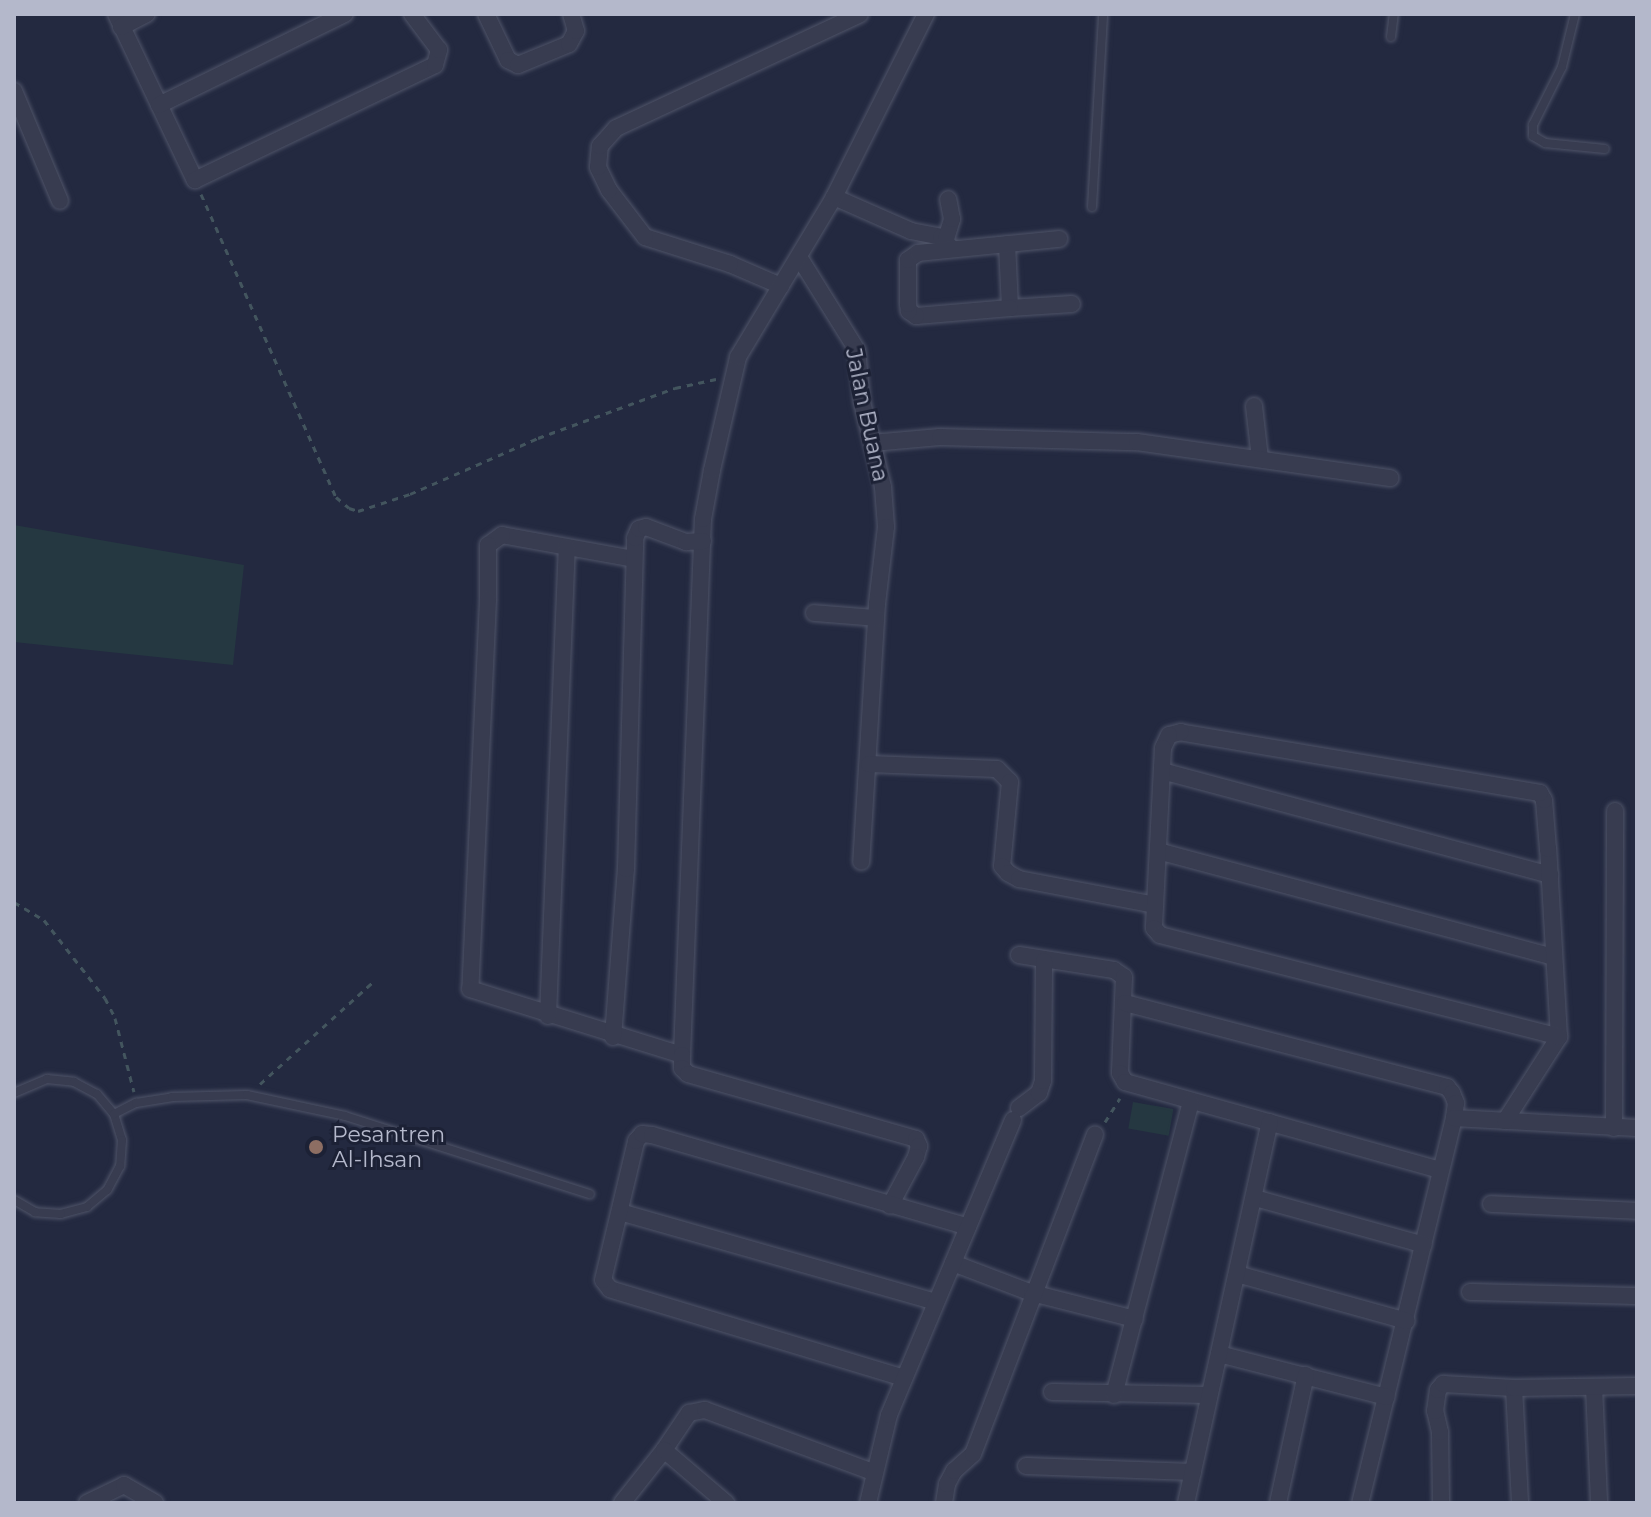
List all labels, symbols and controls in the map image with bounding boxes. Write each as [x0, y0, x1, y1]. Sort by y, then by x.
street label: Jalan Buana [840, 346, 894, 484]
place label: Pesantren Al-Ihsan [332, 1121, 445, 1172]
marker: Pesantren Al-Ihsan [307, 1138, 325, 1156]

